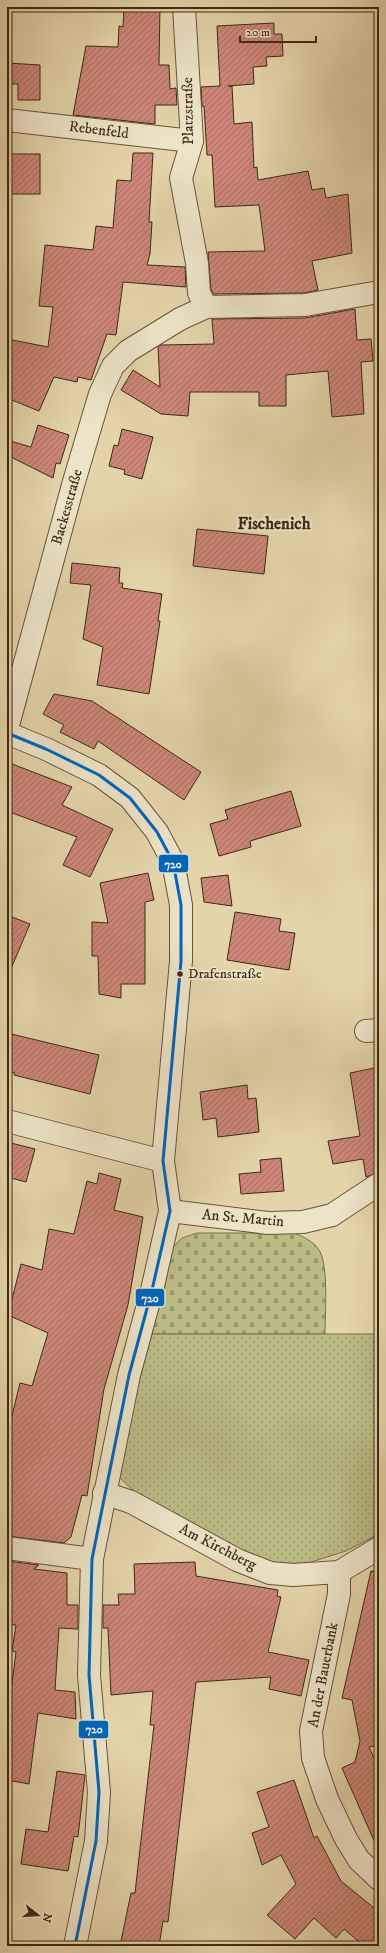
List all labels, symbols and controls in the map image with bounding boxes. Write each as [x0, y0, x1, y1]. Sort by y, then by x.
scale bar [240, 18, 316, 44]
text: 20 m [246, 25, 270, 40]
street label: Platzstraße [178, 77, 198, 145]
street label: Rebenfeld [68, 117, 130, 143]
street label: Backesstraße [47, 467, 87, 547]
district label: Fischenich [237, 513, 311, 535]
line badge: 720 [158, 854, 189, 873]
text: 720 [164, 858, 182, 872]
place label: Drafenstraße [188, 965, 262, 983]
marker: Drafenstraße [175, 969, 185, 979]
street label: An St. Martin [201, 1205, 285, 1231]
line badge: 720 [135, 1288, 165, 1307]
text: 720 [141, 1292, 159, 1306]
street label: Am Kirchberg [176, 1519, 261, 1575]
street label: An der Bauerbank [303, 1620, 343, 1729]
line badge: 720 [78, 1720, 109, 1739]
text: 720 [85, 1723, 103, 1737]
north arrow [18, 1895, 58, 1935]
text: N [39, 1911, 55, 1924]

